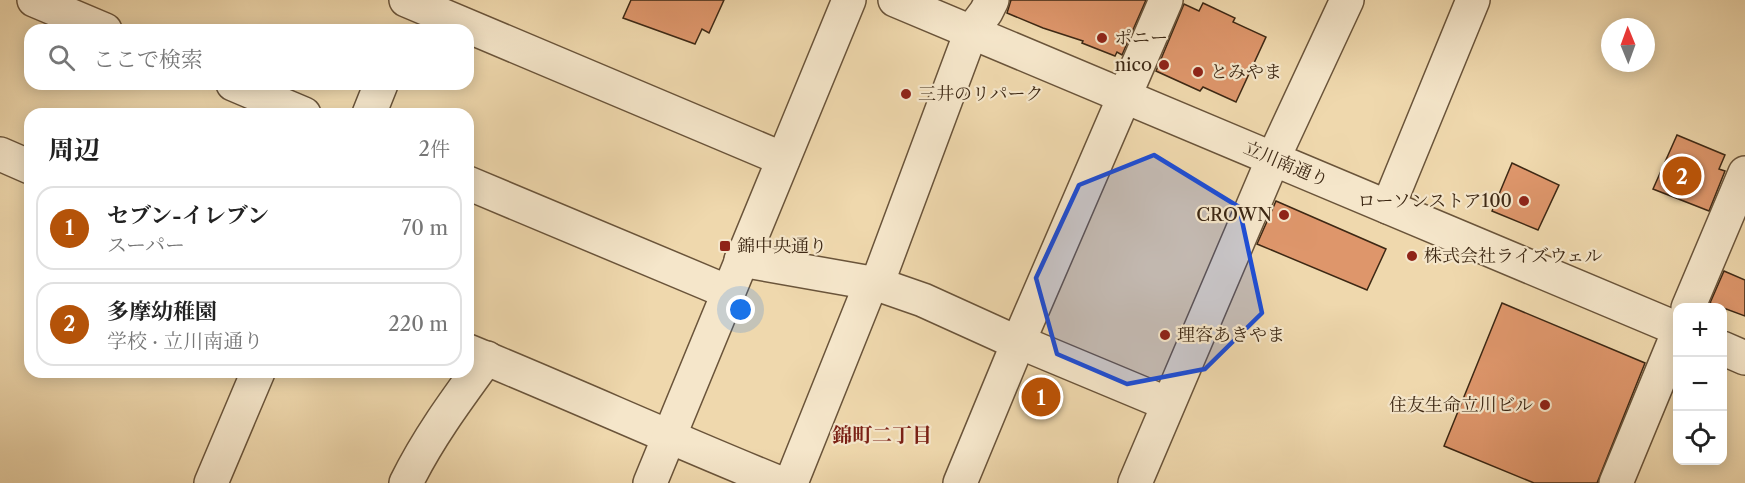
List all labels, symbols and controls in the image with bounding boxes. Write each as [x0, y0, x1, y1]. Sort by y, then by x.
north arrow [1601, 18, 1655, 72]
search box [24, 24, 474, 90]
place label: ポニー [1114, 27, 1168, 49]
marker: ポニー [1095, 31, 1109, 45]
icon: search [45, 41, 78, 74]
text: ここで検索 [93, 46, 203, 73]
place label: nico [1115, 54, 1152, 76]
marker: nico [1157, 58, 1171, 72]
place label: とみやま [1210, 61, 1282, 83]
marker: とみやま [1191, 65, 1205, 79]
place label: 三井のリパーク [918, 83, 1043, 105]
marker: 三井のリパーク [899, 87, 913, 101]
text: 周辺 [48, 134, 100, 166]
street label: 立川南通り [1240, 136, 1332, 192]
text: 2件 [419, 137, 450, 161]
pin: 2 [1662, 154, 1702, 198]
place label: ローソンストア100 [1357, 190, 1512, 212]
marker: ローソンストア100 [1517, 194, 1531, 208]
text: セブン-イレブン [107, 202, 269, 229]
place label: CROWN [1196, 204, 1272, 226]
marker: CROWN [1277, 208, 1291, 222]
text: 1 [65, 216, 74, 240]
text: 70 m [402, 216, 448, 240]
text: スーパー [107, 233, 185, 257]
place label: 錦中央通り [737, 235, 827, 257]
marker: 錦中央通り [718, 239, 732, 253]
place label: 株式会社ライズウェル [1424, 245, 1603, 267]
marker: 株式会社ライズウェル [1405, 249, 1419, 263]
your location [726, 295, 755, 324]
text: 多摩幼稚園 [107, 298, 217, 325]
map controls [1673, 303, 1727, 465]
button: + [1673, 303, 1727, 357]
text: 2 [64, 312, 75, 336]
text: 220 m [388, 312, 448, 336]
place label: 理容あきやま [1177, 324, 1285, 346]
marker: 理容あきやま [1158, 328, 1172, 342]
text: 学校 · 立川南通り [107, 329, 263, 353]
button: − [1673, 357, 1727, 411]
pin: 1 [1022, 374, 1060, 420]
place label: 住友生命立川ビル [1389, 394, 1533, 416]
marker: 住友生命立川ビル [1538, 398, 1552, 412]
button: locate [1673, 411, 1727, 465]
district label: 錦町二丁目 [832, 423, 932, 447]

